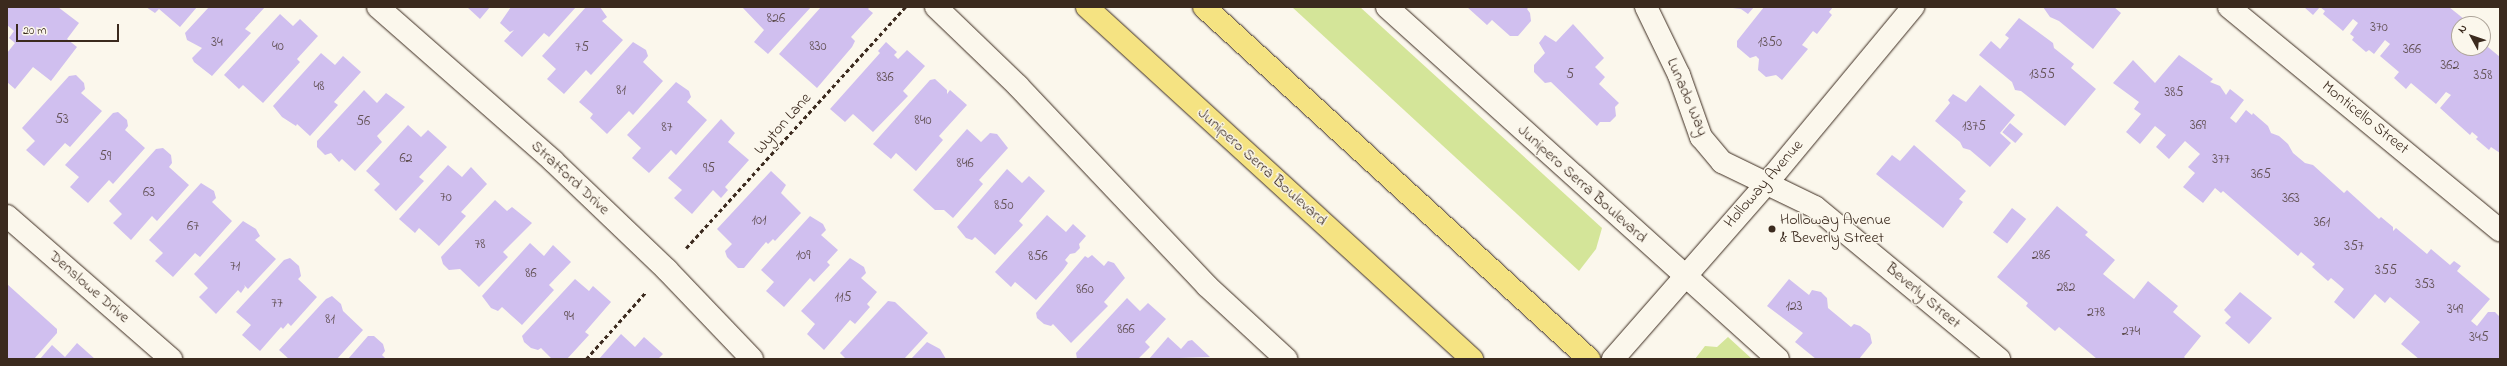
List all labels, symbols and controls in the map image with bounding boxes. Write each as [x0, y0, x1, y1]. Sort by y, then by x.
house number: 826 [767, 11, 785, 27]
scale bar [18, 16, 121, 42]
north arrow [2451, 16, 2491, 56]
house number: 370 [2370, 20, 2388, 36]
text: N [2454, 21, 2471, 37]
text: 20 m [23, 22, 46, 40]
house number: 34 [211, 35, 223, 51]
house number: 1350 [1758, 35, 1782, 51]
house number: 40 [272, 39, 284, 55]
house number: 830 [809, 39, 827, 55]
house number: 75 [575, 40, 589, 56]
house number: 366 [2403, 42, 2421, 58]
street label: Lunado Way [1662, 55, 1712, 139]
house number: 362 [2441, 58, 2459, 74]
house number: 5 [1566, 67, 1574, 83]
house number: 1355 [2029, 67, 2055, 83]
house number: 358 [2473, 68, 2493, 84]
house number: 836 [876, 70, 894, 86]
street label: Monticello Street [2318, 77, 2412, 159]
house number: 48 [313, 79, 325, 95]
house number: 81 [616, 83, 626, 99]
house number: 385 [2164, 85, 2184, 101]
street label: Wyton Lane [750, 89, 816, 159]
street label: Junipero Serra Boulevard [1193, 104, 1331, 230]
house number: 53 [55, 112, 69, 128]
house number: 840 [914, 113, 932, 129]
house number: 56 [356, 114, 370, 130]
house number: 369 [2190, 118, 2206, 134]
house number: 1375 [1962, 119, 1986, 135]
house number: 87 [661, 120, 673, 136]
street label: Junipero Serra Boulevard [1513, 121, 1651, 247]
street label: Holloway Avenue [1720, 136, 1808, 232]
street label: Stratford Drive [527, 137, 613, 219]
house number: 59 [99, 149, 111, 165]
house number: 62 [399, 151, 413, 167]
house number: 377 [2212, 152, 2230, 168]
house number: 846 [956, 156, 974, 172]
house number: 95 [703, 161, 715, 177]
house number: 365 [2251, 167, 2271, 183]
house number: 63 [143, 185, 155, 201]
house number: 70 [440, 190, 452, 206]
house number: 363 [2282, 191, 2300, 207]
house number: 850 [994, 198, 1014, 214]
place label: Holloway Avenue & Beverly Street [1780, 210, 1891, 248]
house number: 101 [752, 213, 766, 229]
house number: 361 [2314, 215, 2330, 231]
house number: 67 [187, 219, 199, 235]
marker: Holloway Avenue & Beverly Street [1767, 224, 1777, 234]
house number: 78 [474, 237, 486, 253]
house number: 357 [2344, 239, 2364, 255]
street label: Denslowe Drive [45, 247, 133, 327]
house number: 109 [796, 248, 810, 264]
house number: 286 [2032, 248, 2050, 264]
house number: 856 [1028, 249, 1048, 265]
house number: 71 [230, 259, 240, 275]
street label: Beverly Street [1881, 259, 1965, 333]
house number: 355 [2375, 263, 2397, 279]
house number: 86 [525, 266, 537, 282]
house number: 353 [2415, 277, 2435, 293]
house number: 282 [2056, 280, 2076, 296]
house number: 860 [1076, 282, 1094, 298]
house number: 115 [835, 290, 851, 306]
house number: 77 [271, 296, 283, 312]
house number: 123 [1785, 299, 1803, 315]
house number: 349 [2447, 302, 2463, 318]
house number: 278 [2087, 305, 2105, 321]
house number: 94 [564, 309, 574, 325]
house number: 81 [325, 312, 335, 328]
house number: 866 [1117, 322, 1135, 338]
house number: 274 [2122, 324, 2140, 340]
house number: 345 [2469, 330, 2489, 346]

